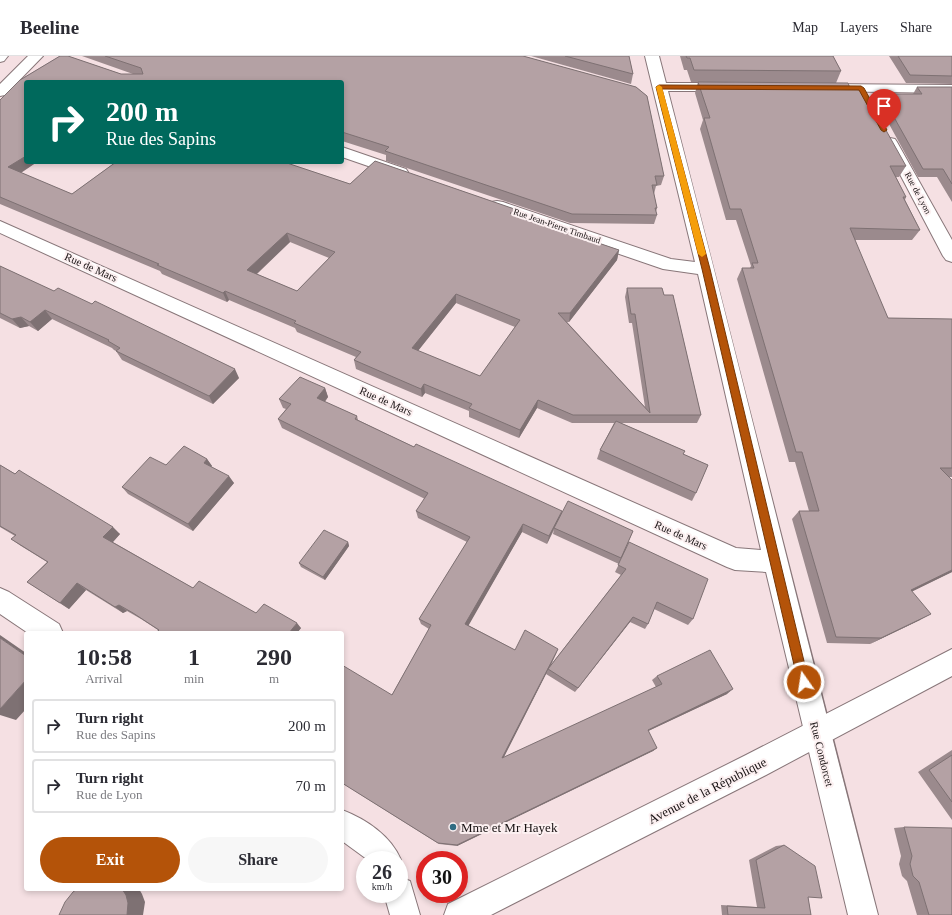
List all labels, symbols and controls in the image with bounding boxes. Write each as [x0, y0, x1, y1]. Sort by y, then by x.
text: Beeline [20, 17, 79, 38]
text: Map [792, 20, 818, 35]
text: Layers [840, 20, 878, 35]
text: Share [900, 20, 932, 35]
pin [867, 89, 901, 130]
icon: arrive [873, 95, 895, 117]
icon: right [40, 96, 92, 148]
text: 200 m [106, 96, 178, 127]
text: Rue des Sapins [106, 129, 216, 149]
street label: Rue de Lyon [903, 170, 933, 216]
street label: Rue Jean-Pierre Timbaud [512, 206, 602, 246]
street label: Rue de Mars [63, 250, 119, 284]
street label: Rue de Mars [358, 384, 414, 418]
street label: Rue de Mars [653, 518, 709, 552]
text: 10:58 [76, 644, 132, 670]
text: 1 [188, 644, 200, 670]
text: 290 [256, 644, 292, 670]
position arrow [783, 661, 825, 703]
text: Arrival [85, 671, 123, 686]
text: min [184, 671, 204, 686]
text: m [269, 671, 279, 686]
text: Turn right [76, 710, 143, 726]
icon: right [42, 715, 64, 737]
text: 200 m [288, 718, 326, 734]
street label: Rue Condorcet [808, 720, 836, 788]
text: Rue des Sapins [76, 727, 155, 742]
street label: Avenue de la République [646, 754, 769, 827]
text: Turn right [76, 770, 143, 786]
icon: right [42, 775, 64, 797]
text: 70 m [296, 778, 326, 794]
text: Rue de Lyon [76, 787, 142, 802]
place label: Mme et Mr Hayek [461, 820, 558, 835]
marker: Mme et Mr Hayek [448, 822, 458, 832]
button: Exit [40, 837, 180, 883]
button: Share [188, 837, 328, 883]
speed limit sign: 30 [416, 851, 468, 903]
text: 26 [372, 861, 392, 883]
text: km/h [372, 881, 392, 892]

